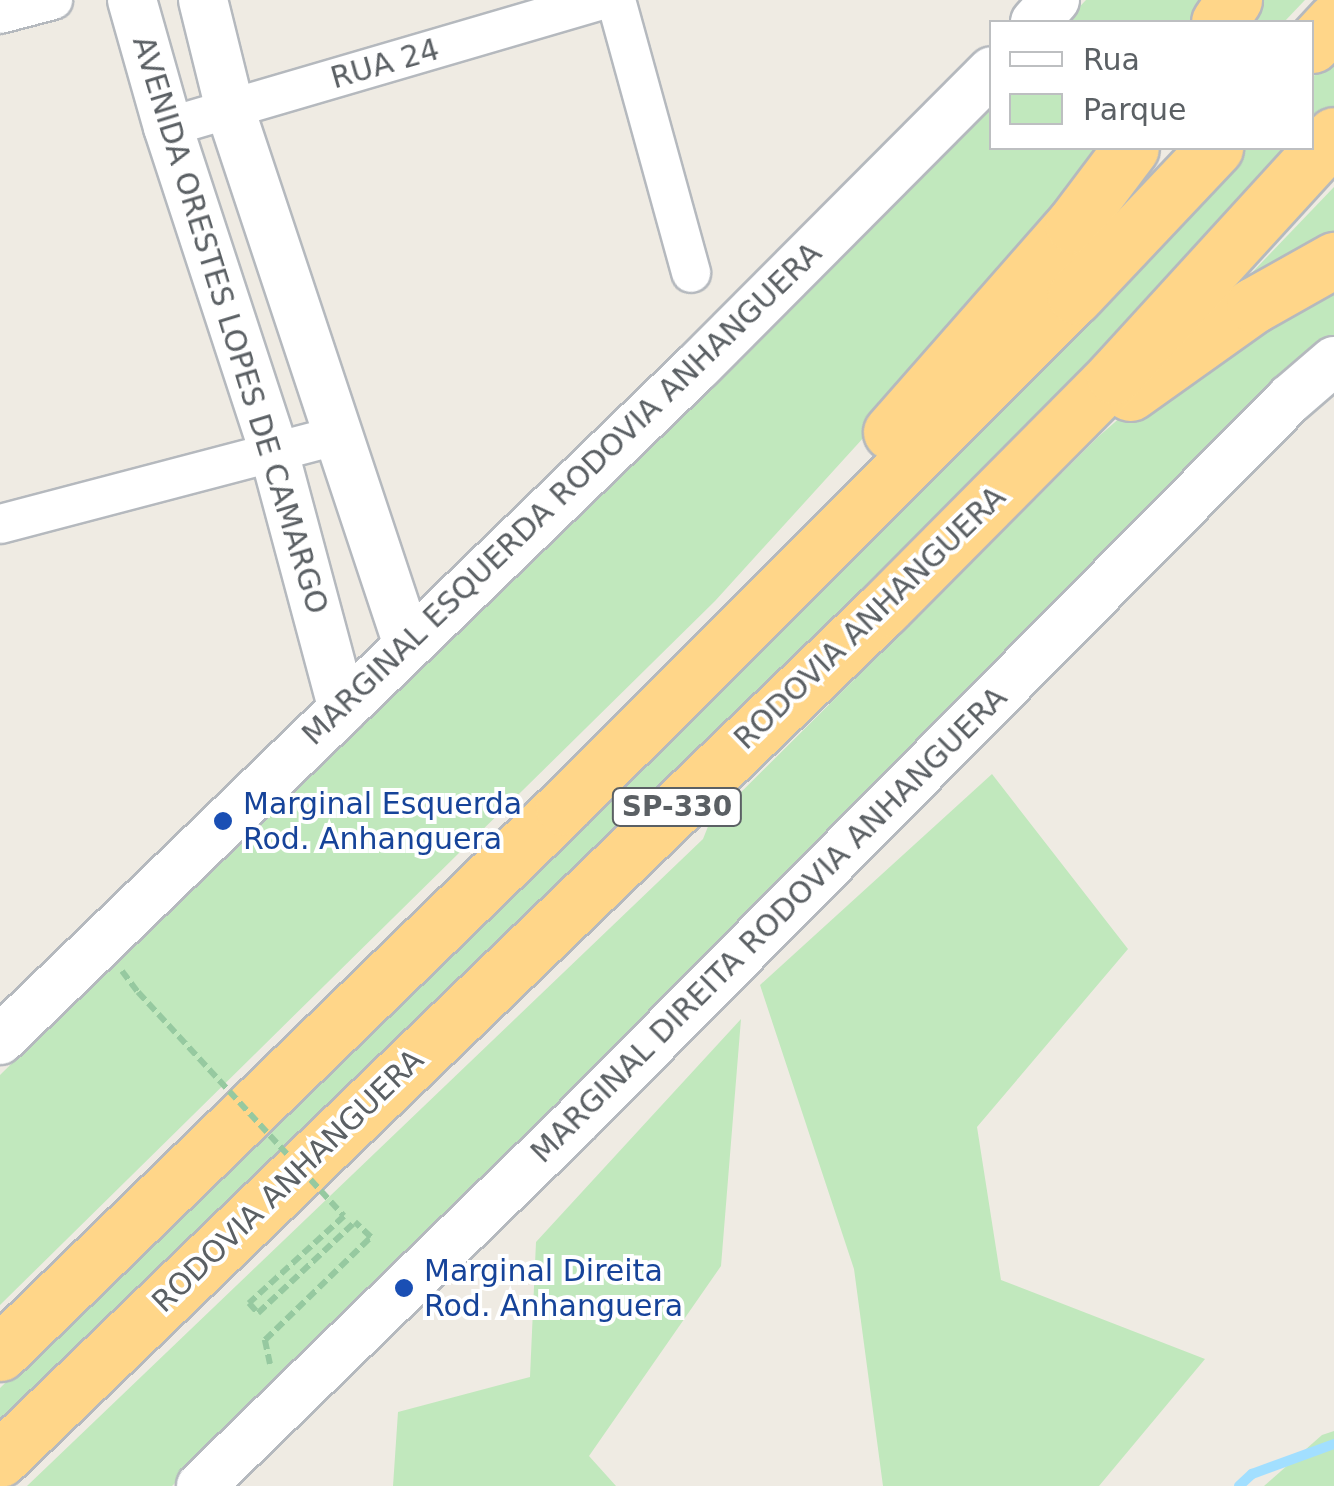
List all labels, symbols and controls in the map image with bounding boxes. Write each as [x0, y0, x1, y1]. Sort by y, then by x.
legend [989, 20, 1314, 150]
street label: RUA 24 [327, 31, 443, 97]
street label: AVENIDA ORESTES LOPES DE CAMARGO [125, 32, 335, 618]
text: Rua [1083, 42, 1140, 77]
text: Parque [1083, 92, 1186, 127]
street label: MARGINAL ESQUERDA RODOVIA ANHANGUERA [295, 235, 829, 753]
street label: RODOVIA ANHANGUERA [727, 479, 1013, 757]
street label: MARGINAL DIREITA RODOVIA ANHANGUERA [524, 680, 1014, 1170]
road number: SP-330 [610, 784, 744, 830]
place label: Marginal Esquerda Rod. Anhanguera [243, 786, 522, 856]
marker: Marginal Esquerda Rod. Anhanguera [212, 810, 234, 832]
street label: RODOVIA ANHANGUERA [145, 1042, 431, 1320]
place label: Marginal Direita Rod. Anhanguera [424, 1253, 683, 1324]
marker: Marginal Direita Rod. Anhanguera [393, 1277, 415, 1299]

